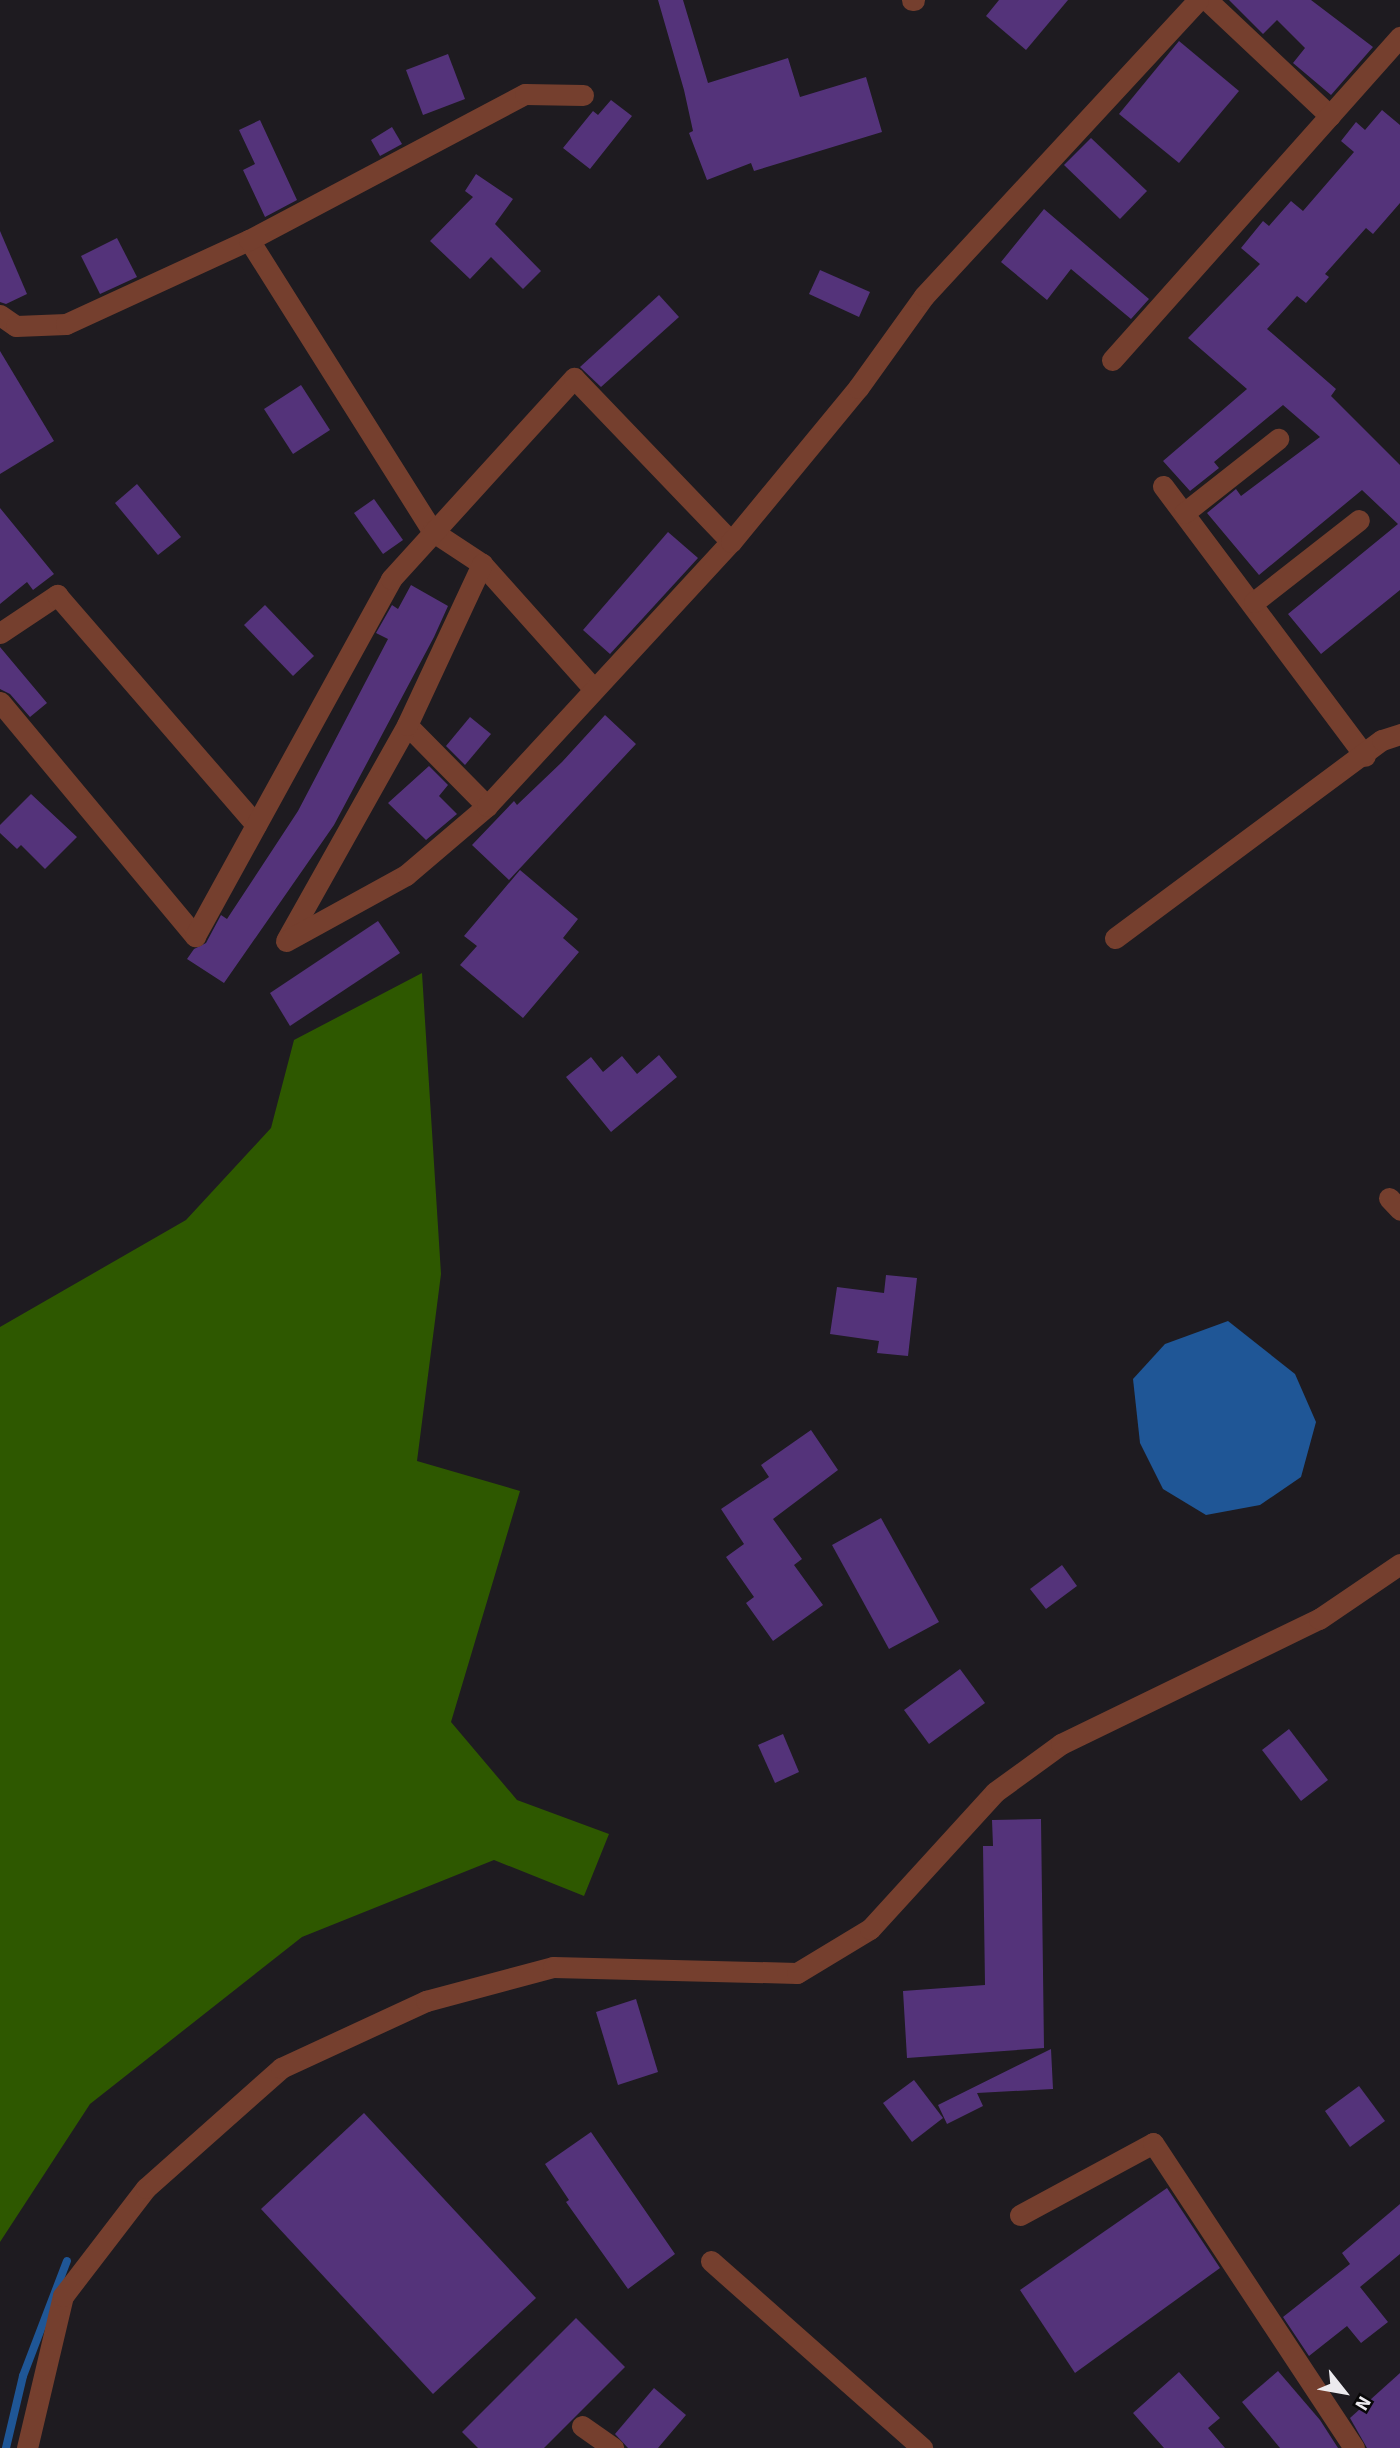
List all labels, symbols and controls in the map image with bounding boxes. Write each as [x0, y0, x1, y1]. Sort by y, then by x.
north arrow [1309, 2357, 1379, 2427]
text: N [1348, 2391, 1377, 2415]

